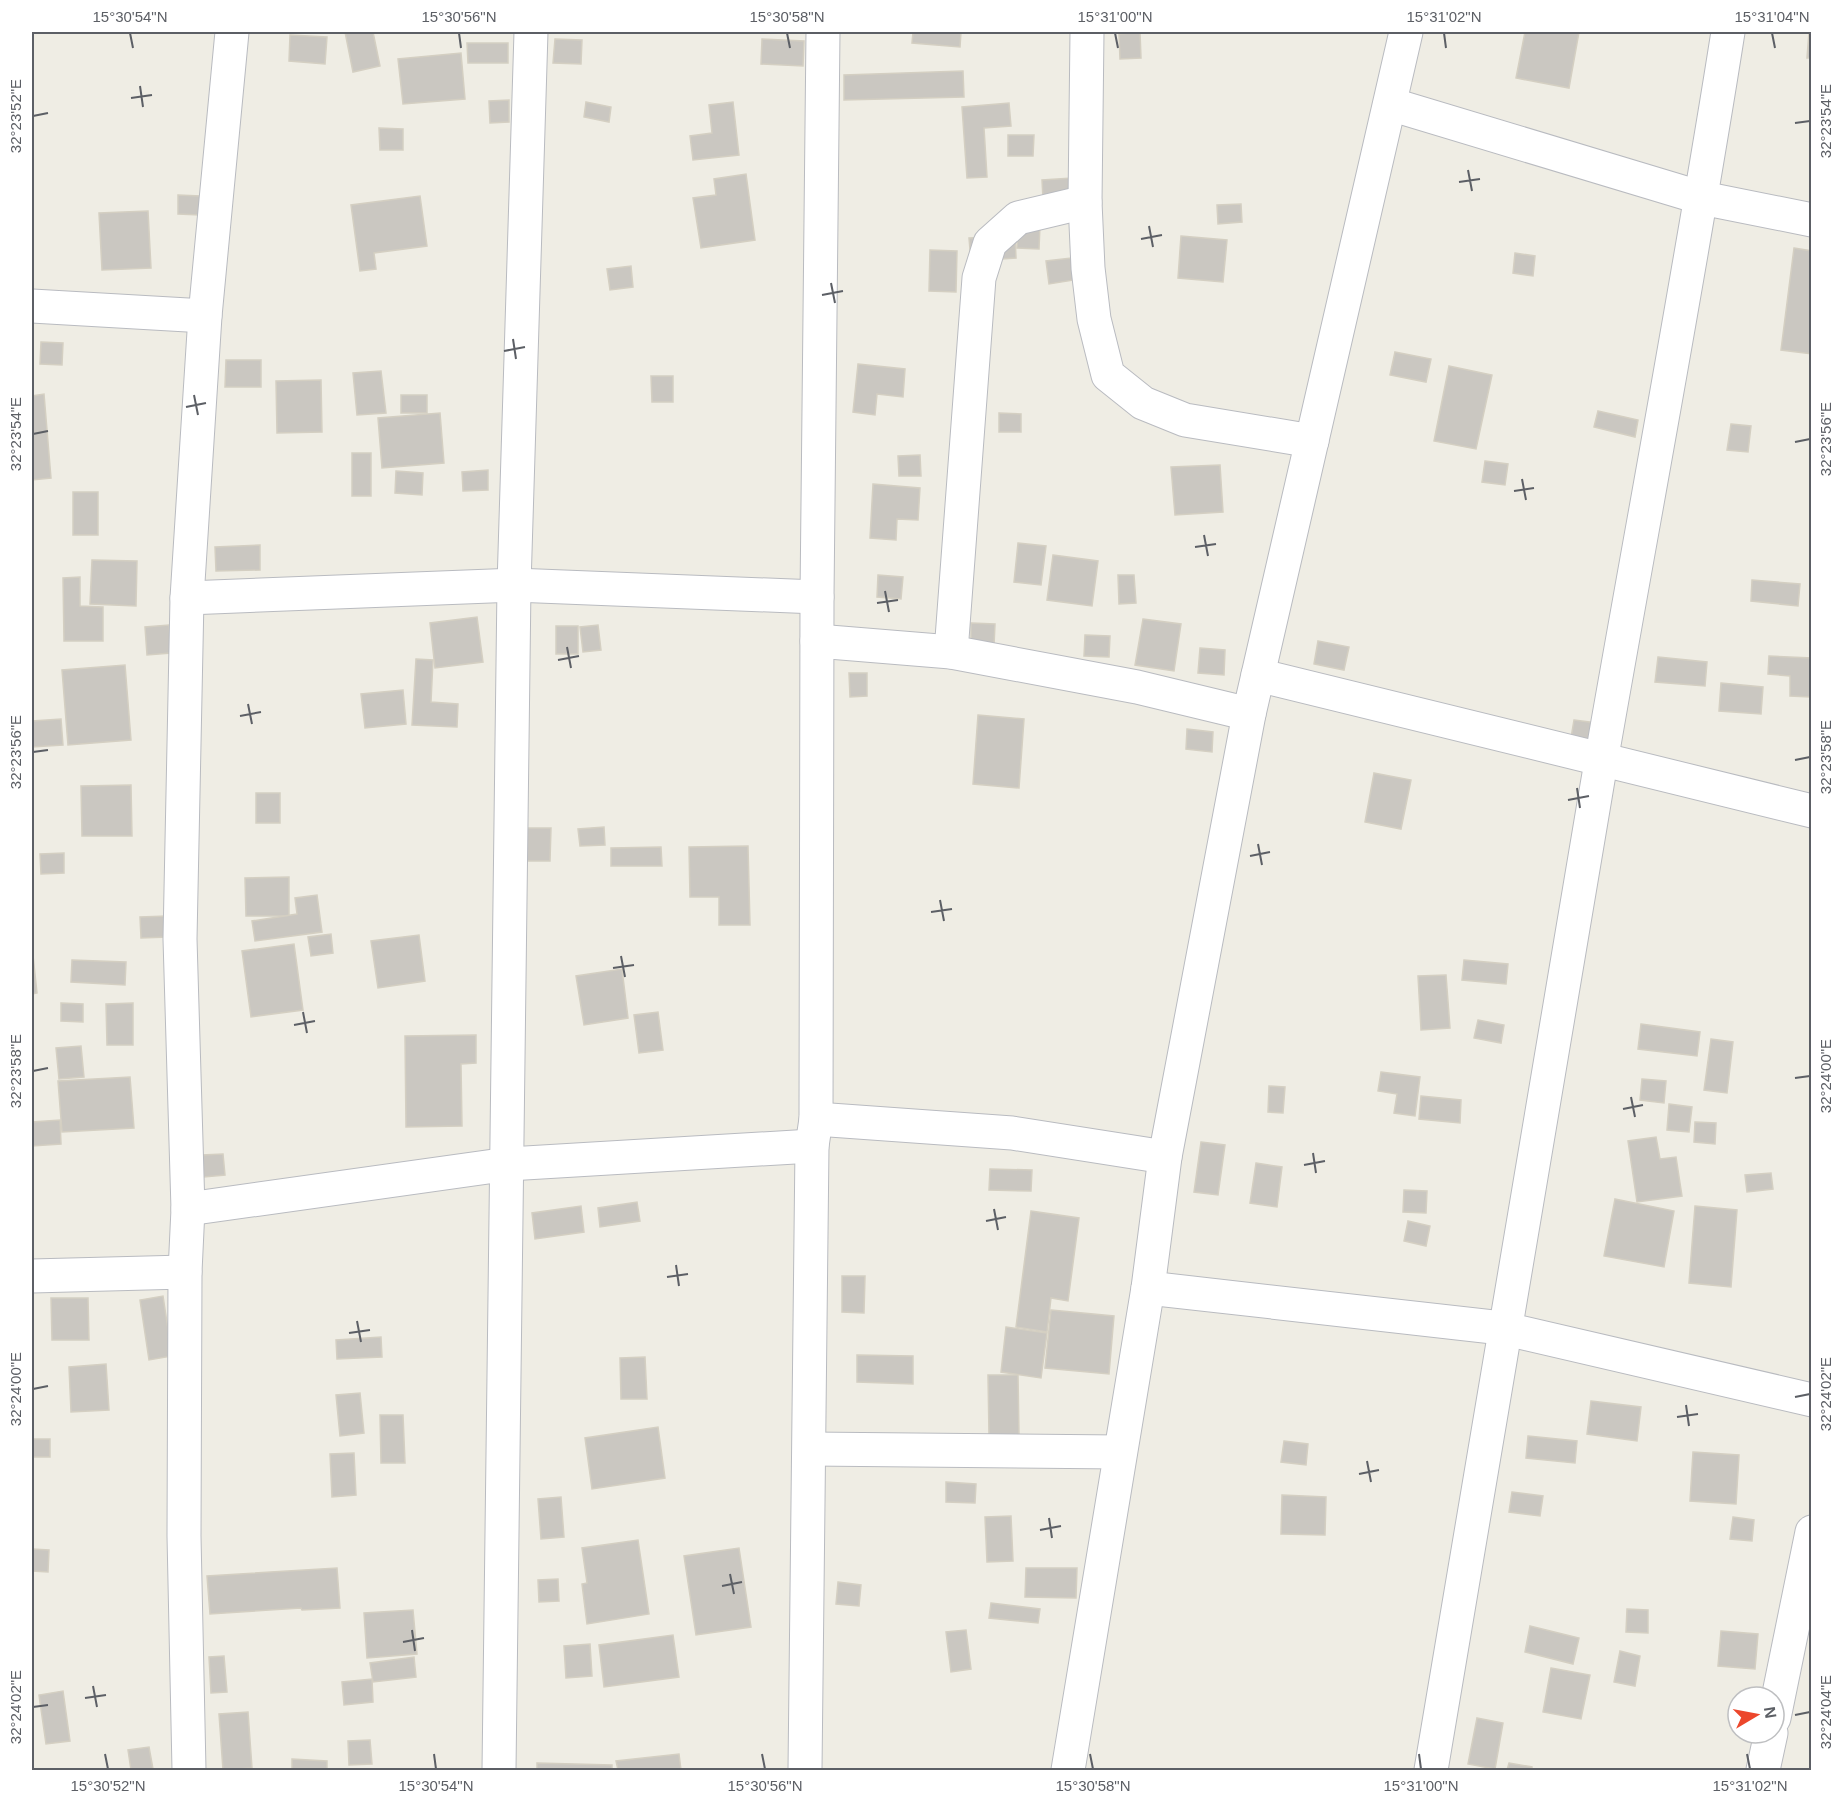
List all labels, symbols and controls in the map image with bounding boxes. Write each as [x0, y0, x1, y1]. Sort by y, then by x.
text: 15°30'54"N [92, 8, 168, 25]
text: 15°30'56"N [421, 8, 497, 25]
text: 15°30'58"N [749, 8, 825, 25]
text: 15°31'00"N [1077, 8, 1153, 25]
text: 15°31'02"N [1406, 8, 1482, 25]
text: 15°31'04"N [1734, 8, 1810, 25]
text: 32°23'52"E [7, 79, 24, 153]
text: 32°23'54"E [1817, 84, 1834, 158]
text: 32°23'54"E [7, 397, 24, 471]
text: 32°23'56"E [1817, 402, 1834, 476]
text: 32°23'56"E [7, 715, 24, 789]
text: 32°23'58"E [1817, 720, 1834, 794]
text: 32°23'58"E [7, 1034, 24, 1108]
text: 32°24'00"E [1817, 1039, 1834, 1113]
text: 32°24'00"E [7, 1352, 24, 1426]
text: 32°24'02"E [1817, 1357, 1834, 1431]
text: 32°24'02"E [7, 1670, 24, 1744]
text: 32°24'04"E [1817, 1675, 1834, 1749]
north arrow [1726, 1685, 1786, 1745]
text: N [1761, 1705, 1780, 1720]
text: 15°30'52"N [70, 1777, 146, 1794]
text: 15°30'54"N [398, 1777, 474, 1794]
text: 15°30'56"N [727, 1777, 803, 1794]
text: 15°30'58"N [1055, 1777, 1131, 1794]
text: 15°31'00"N [1383, 1777, 1459, 1794]
text: 15°31'02"N [1712, 1777, 1788, 1794]

